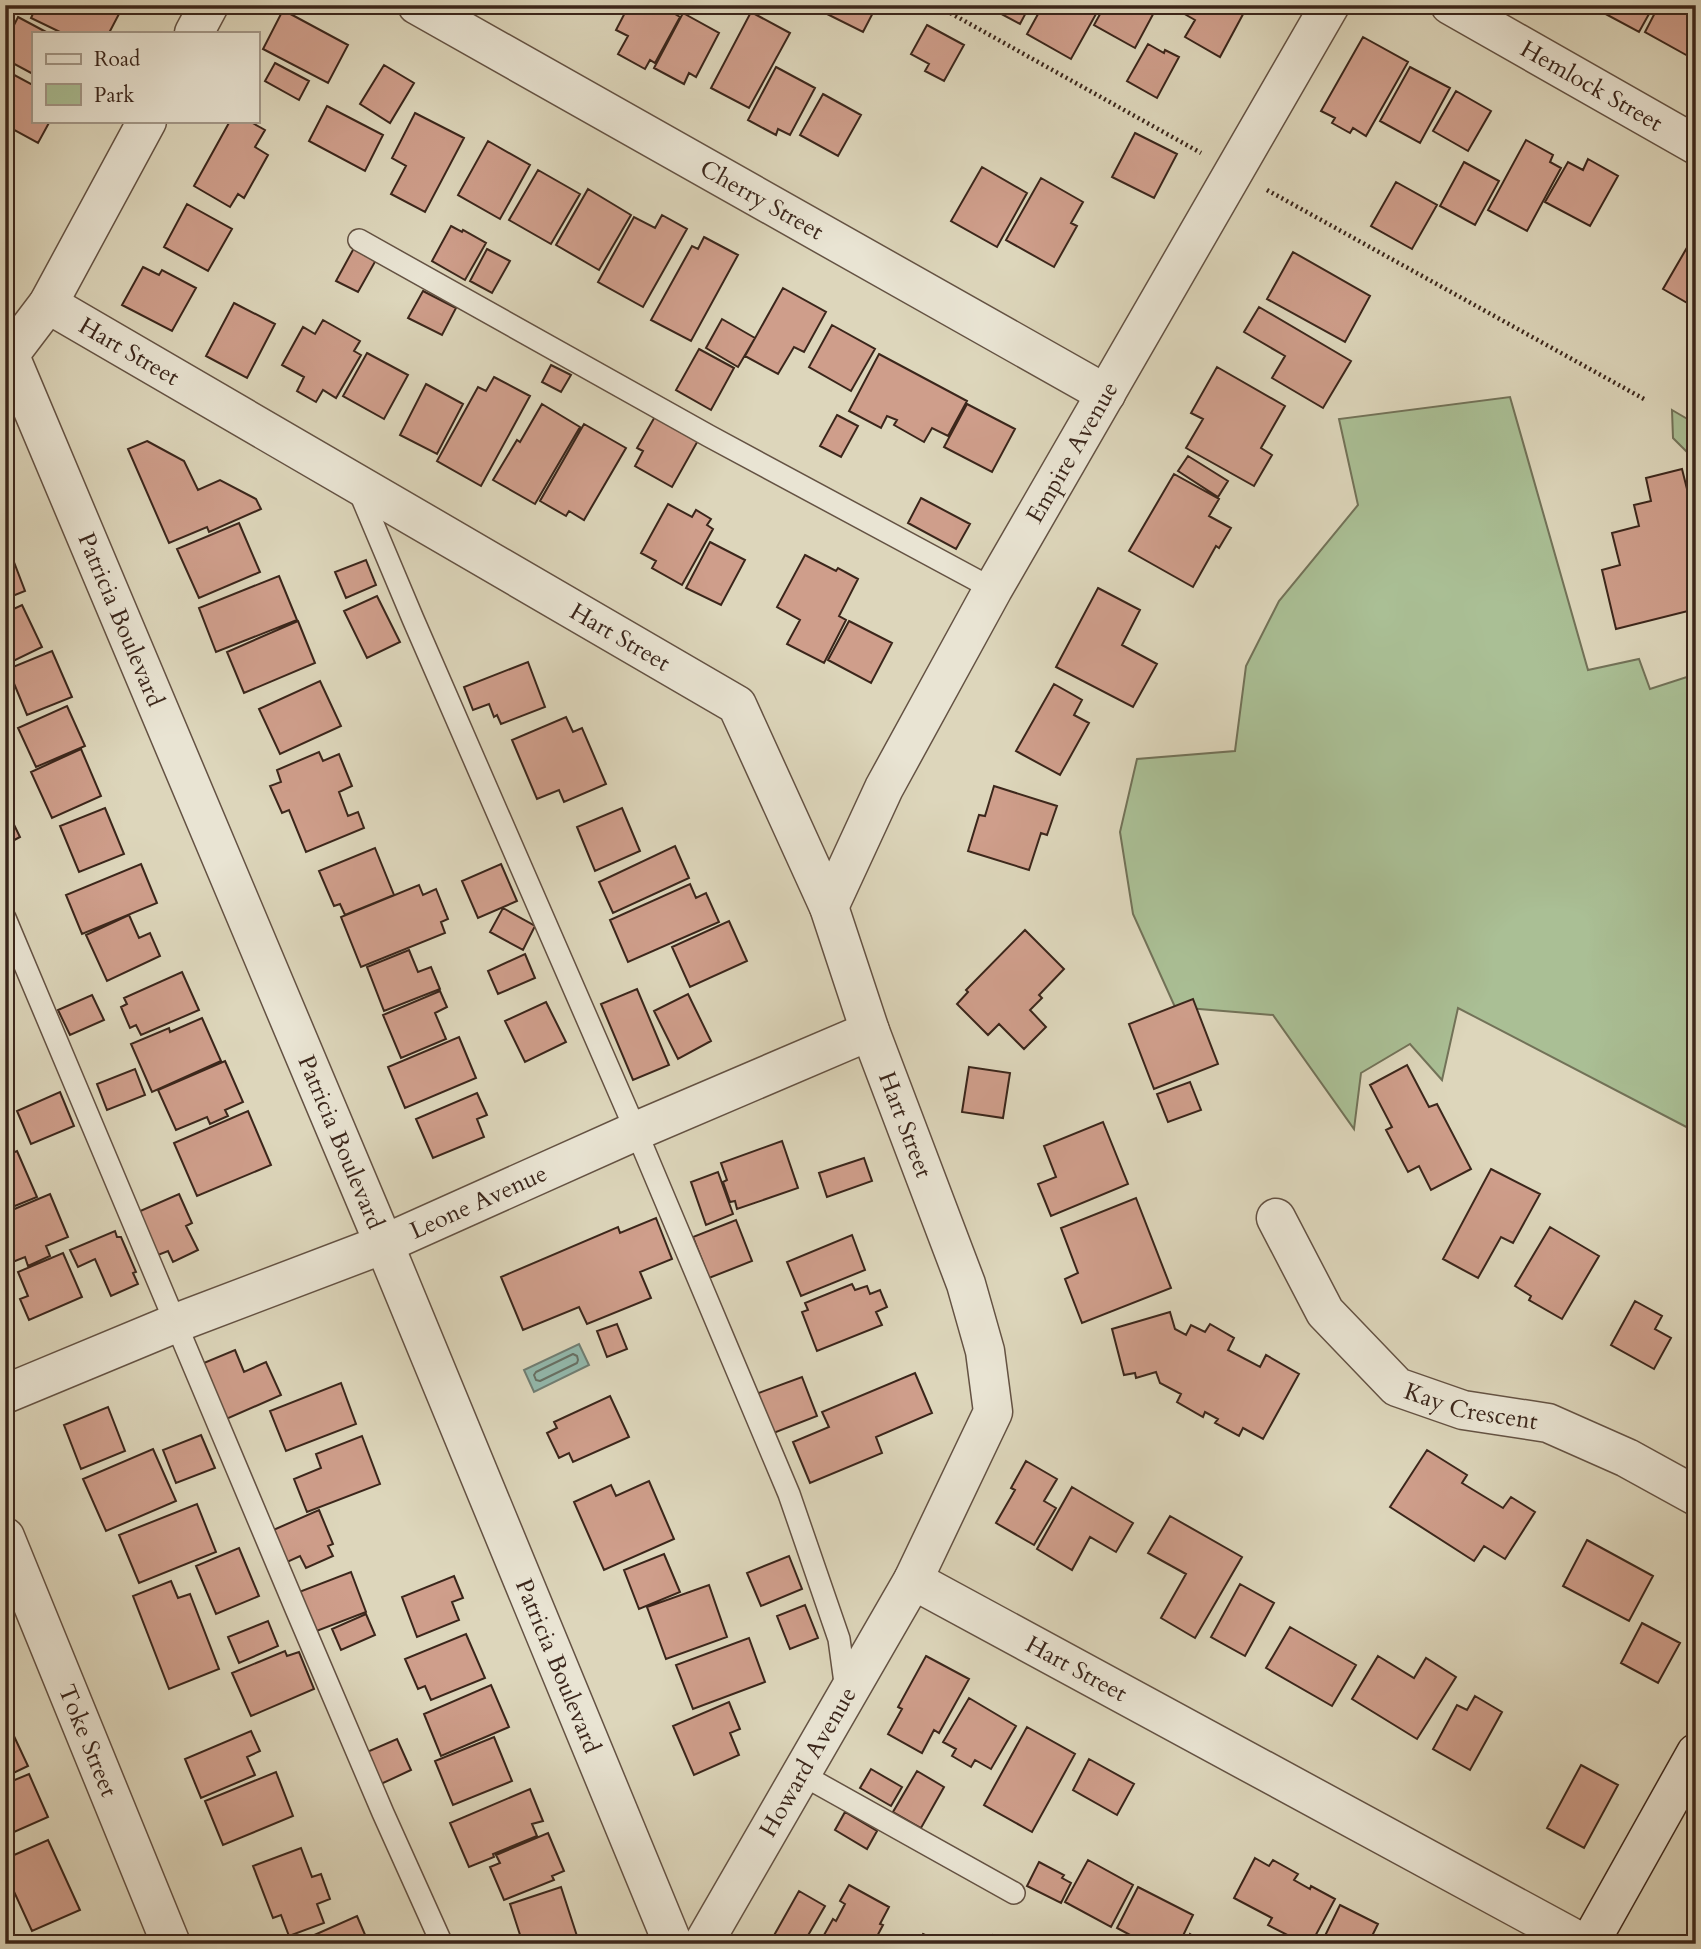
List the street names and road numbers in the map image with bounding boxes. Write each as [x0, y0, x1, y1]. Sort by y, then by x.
street label: Hemlock Street [1515, 32, 1669, 139]
street label: Cherry Street [694, 152, 830, 248]
street label: Hart Street [73, 309, 186, 394]
street label: Empire Avenue [1018, 375, 1126, 529]
street label: Patricia Boulevard [70, 528, 172, 712]
street label: Hart Street [564, 595, 677, 679]
street label: Patricia Boulevard [290, 1050, 392, 1234]
street label: Hart Street [870, 1067, 941, 1183]
street label: Leone Avenue [404, 1157, 552, 1247]
street label: Kay Crescent [1400, 1374, 1540, 1438]
street label: Patricia Boulevard [507, 1574, 609, 1758]
street label: Hart Street [1020, 1628, 1134, 1710]
street label: Toke Street [50, 1680, 126, 1802]
street label: Howard Avenue [752, 1681, 864, 1843]

